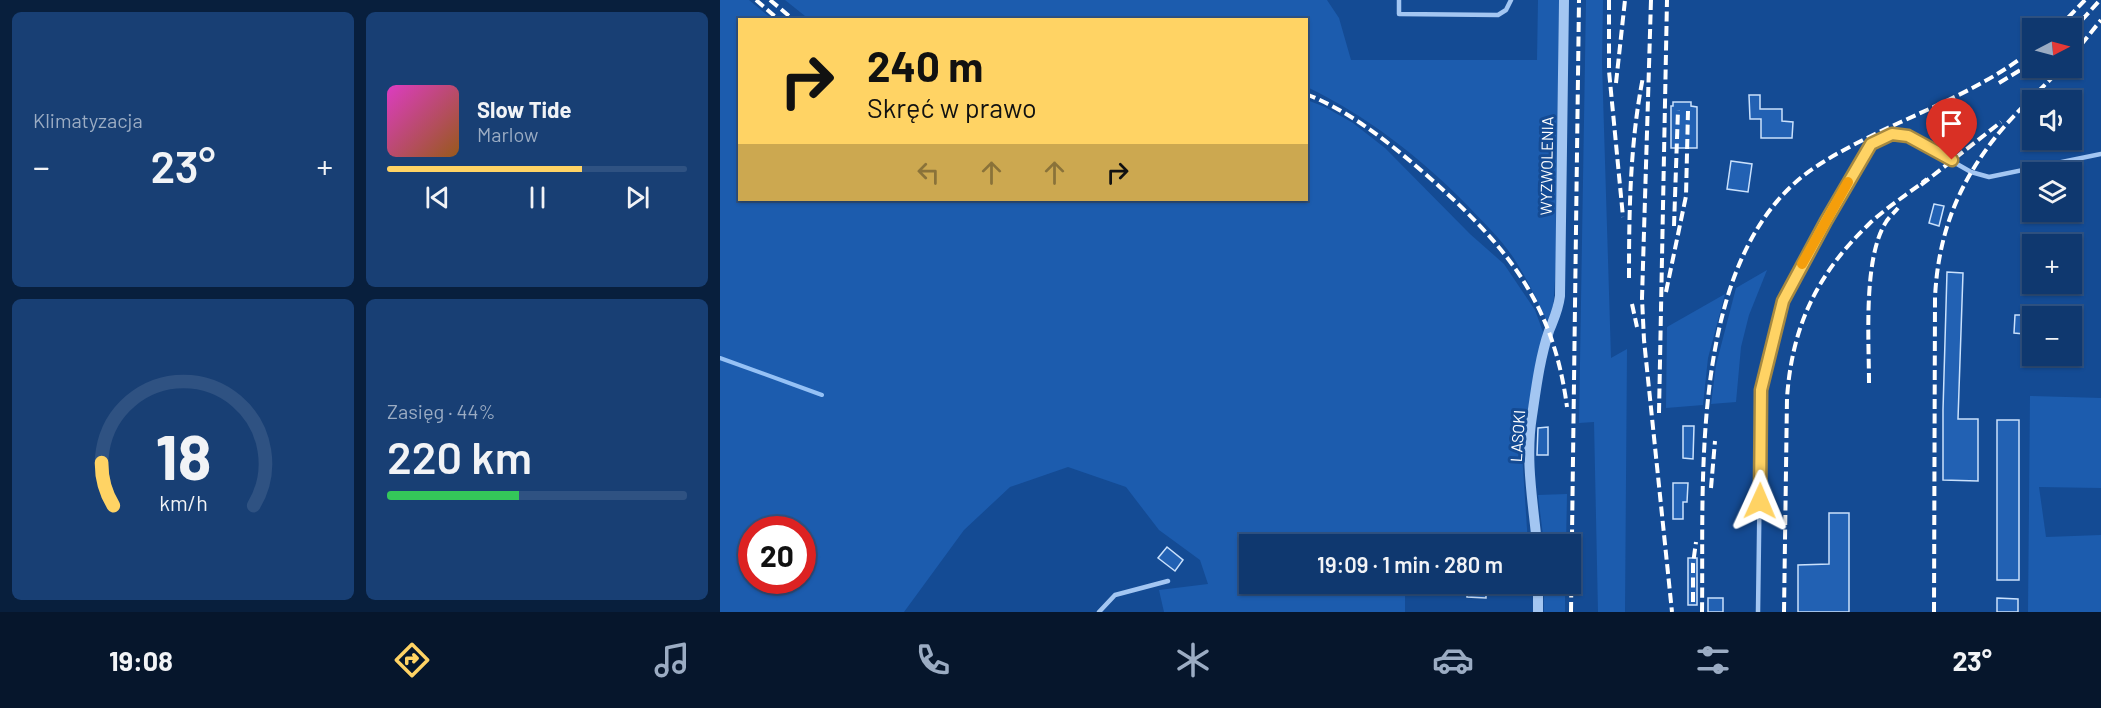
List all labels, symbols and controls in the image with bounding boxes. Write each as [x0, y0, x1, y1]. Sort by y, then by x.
north arrow [2022, 18, 2082, 78]
map controls [2022, 18, 2082, 366]
text: 240 m [867, 40, 983, 90]
icon: right [768, 42, 846, 120]
button: sound [2022, 90, 2082, 150]
text: Skręć w prawo [867, 91, 1037, 123]
text: Slow Tide [477, 96, 572, 122]
pin [1926, 98, 1977, 160]
icon: arrive [1935, 107, 1968, 140]
text: Klimatyzacja [33, 108, 143, 132]
street label: WYZWOLENIA [1536, 116, 1556, 216]
text: Marlow [477, 122, 538, 146]
text: 23° [150, 138, 216, 192]
text: − [33, 146, 50, 186]
text: + [317, 146, 333, 186]
icon: left [912, 156, 945, 189]
icon: ahead [975, 156, 1008, 189]
icon: ahead [1038, 156, 1071, 189]
icon: right [1101, 156, 1134, 189]
button: layers [2022, 162, 2082, 222]
icon: previous [421, 181, 454, 214]
icon: pause [521, 181, 554, 214]
icon: next [621, 181, 654, 214]
button: + [2022, 234, 2082, 294]
button: − [2022, 306, 2082, 366]
text: Zasięg · 44% [387, 399, 495, 423]
street label: LASOKI [1506, 409, 1528, 463]
text: 18 [155, 418, 211, 492]
text: 220 km [387, 429, 532, 483]
position arrow [1728, 469, 1792, 533]
text: km/h [159, 491, 207, 516]
speed limit sign: 20 [738, 516, 816, 594]
text: 19:09 · 1 min · 280 m [1317, 551, 1503, 577]
icon: directions [391, 639, 433, 681]
icon: music [651, 639, 693, 681]
icon: phone [912, 639, 954, 681]
icon: climate [1172, 639, 1214, 681]
icon: car [1432, 639, 1474, 681]
icon: filters [1692, 639, 1734, 681]
text: 19:08 [109, 644, 173, 676]
text: 23° [1952, 644, 1992, 676]

